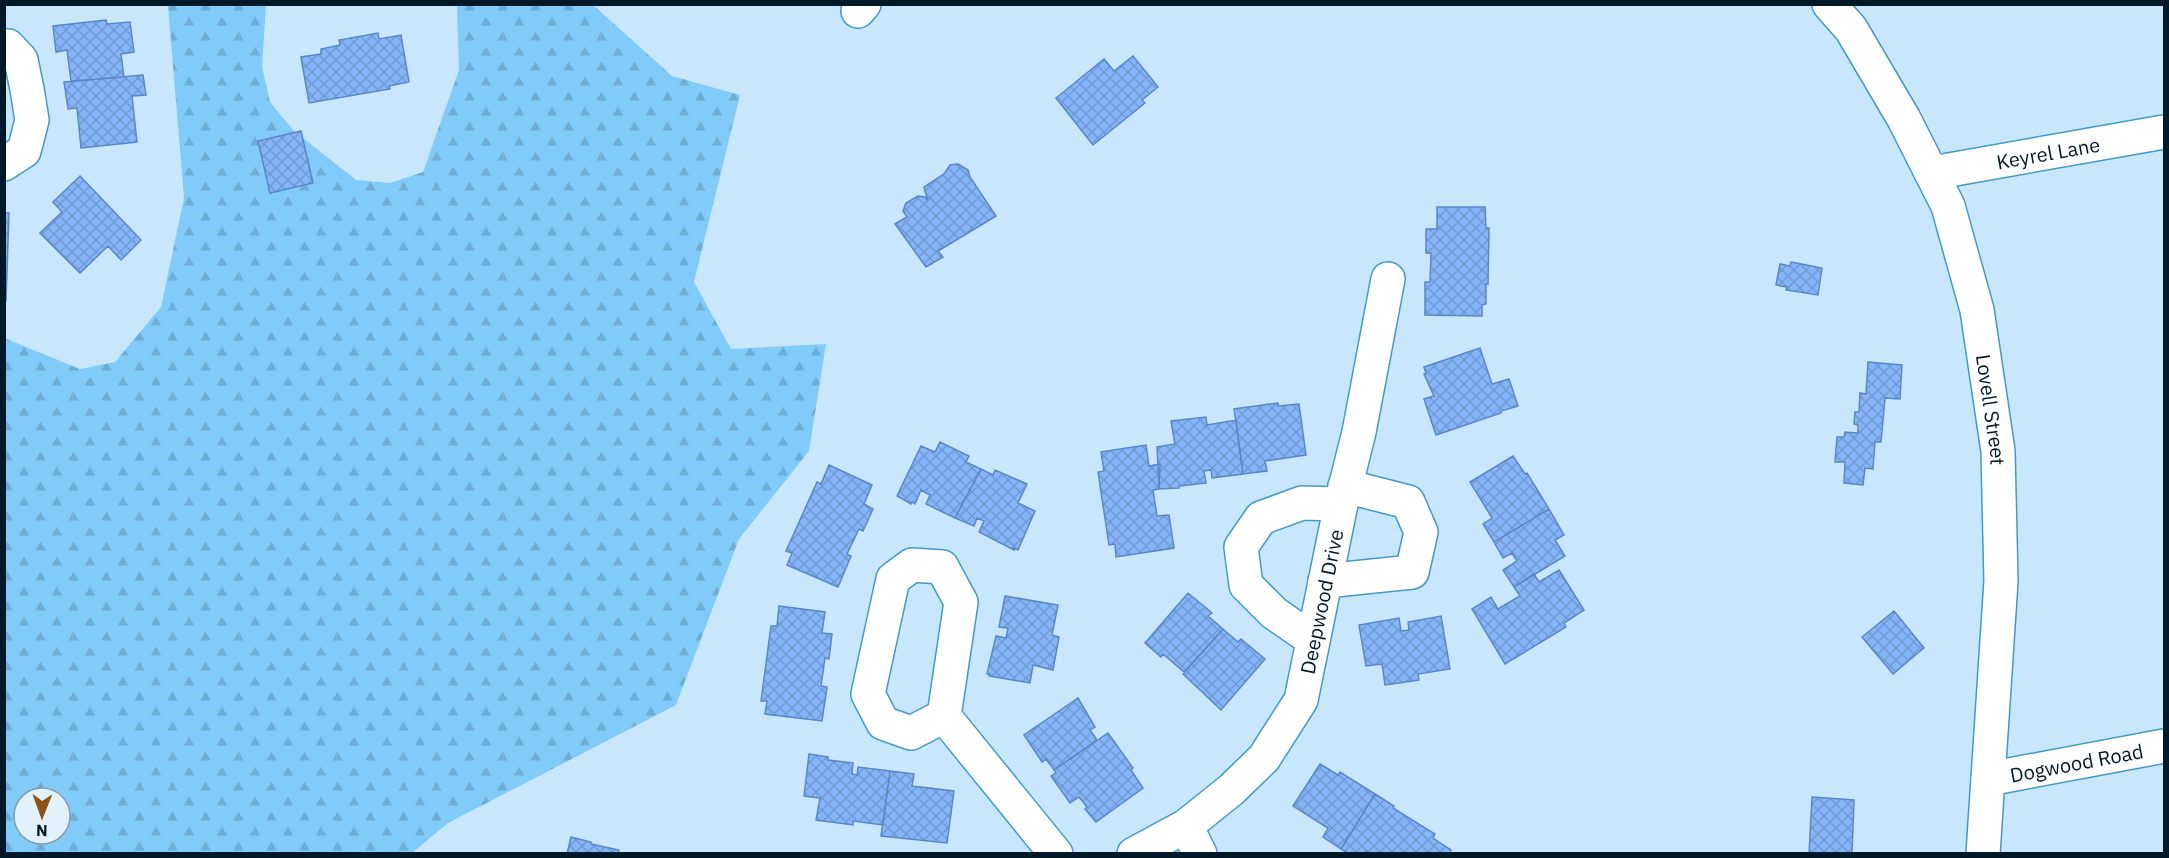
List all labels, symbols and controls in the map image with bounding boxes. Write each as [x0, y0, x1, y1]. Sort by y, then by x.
street label: Keyrel Lane [1994, 130, 2102, 175]
street label: Lovell Street [1970, 352, 2012, 466]
street label: Deepwood Drive [1293, 527, 1349, 676]
street label: Dogwood Road [2007, 737, 2145, 788]
north arrow [12, 786, 72, 846]
text: N [36, 821, 48, 841]

